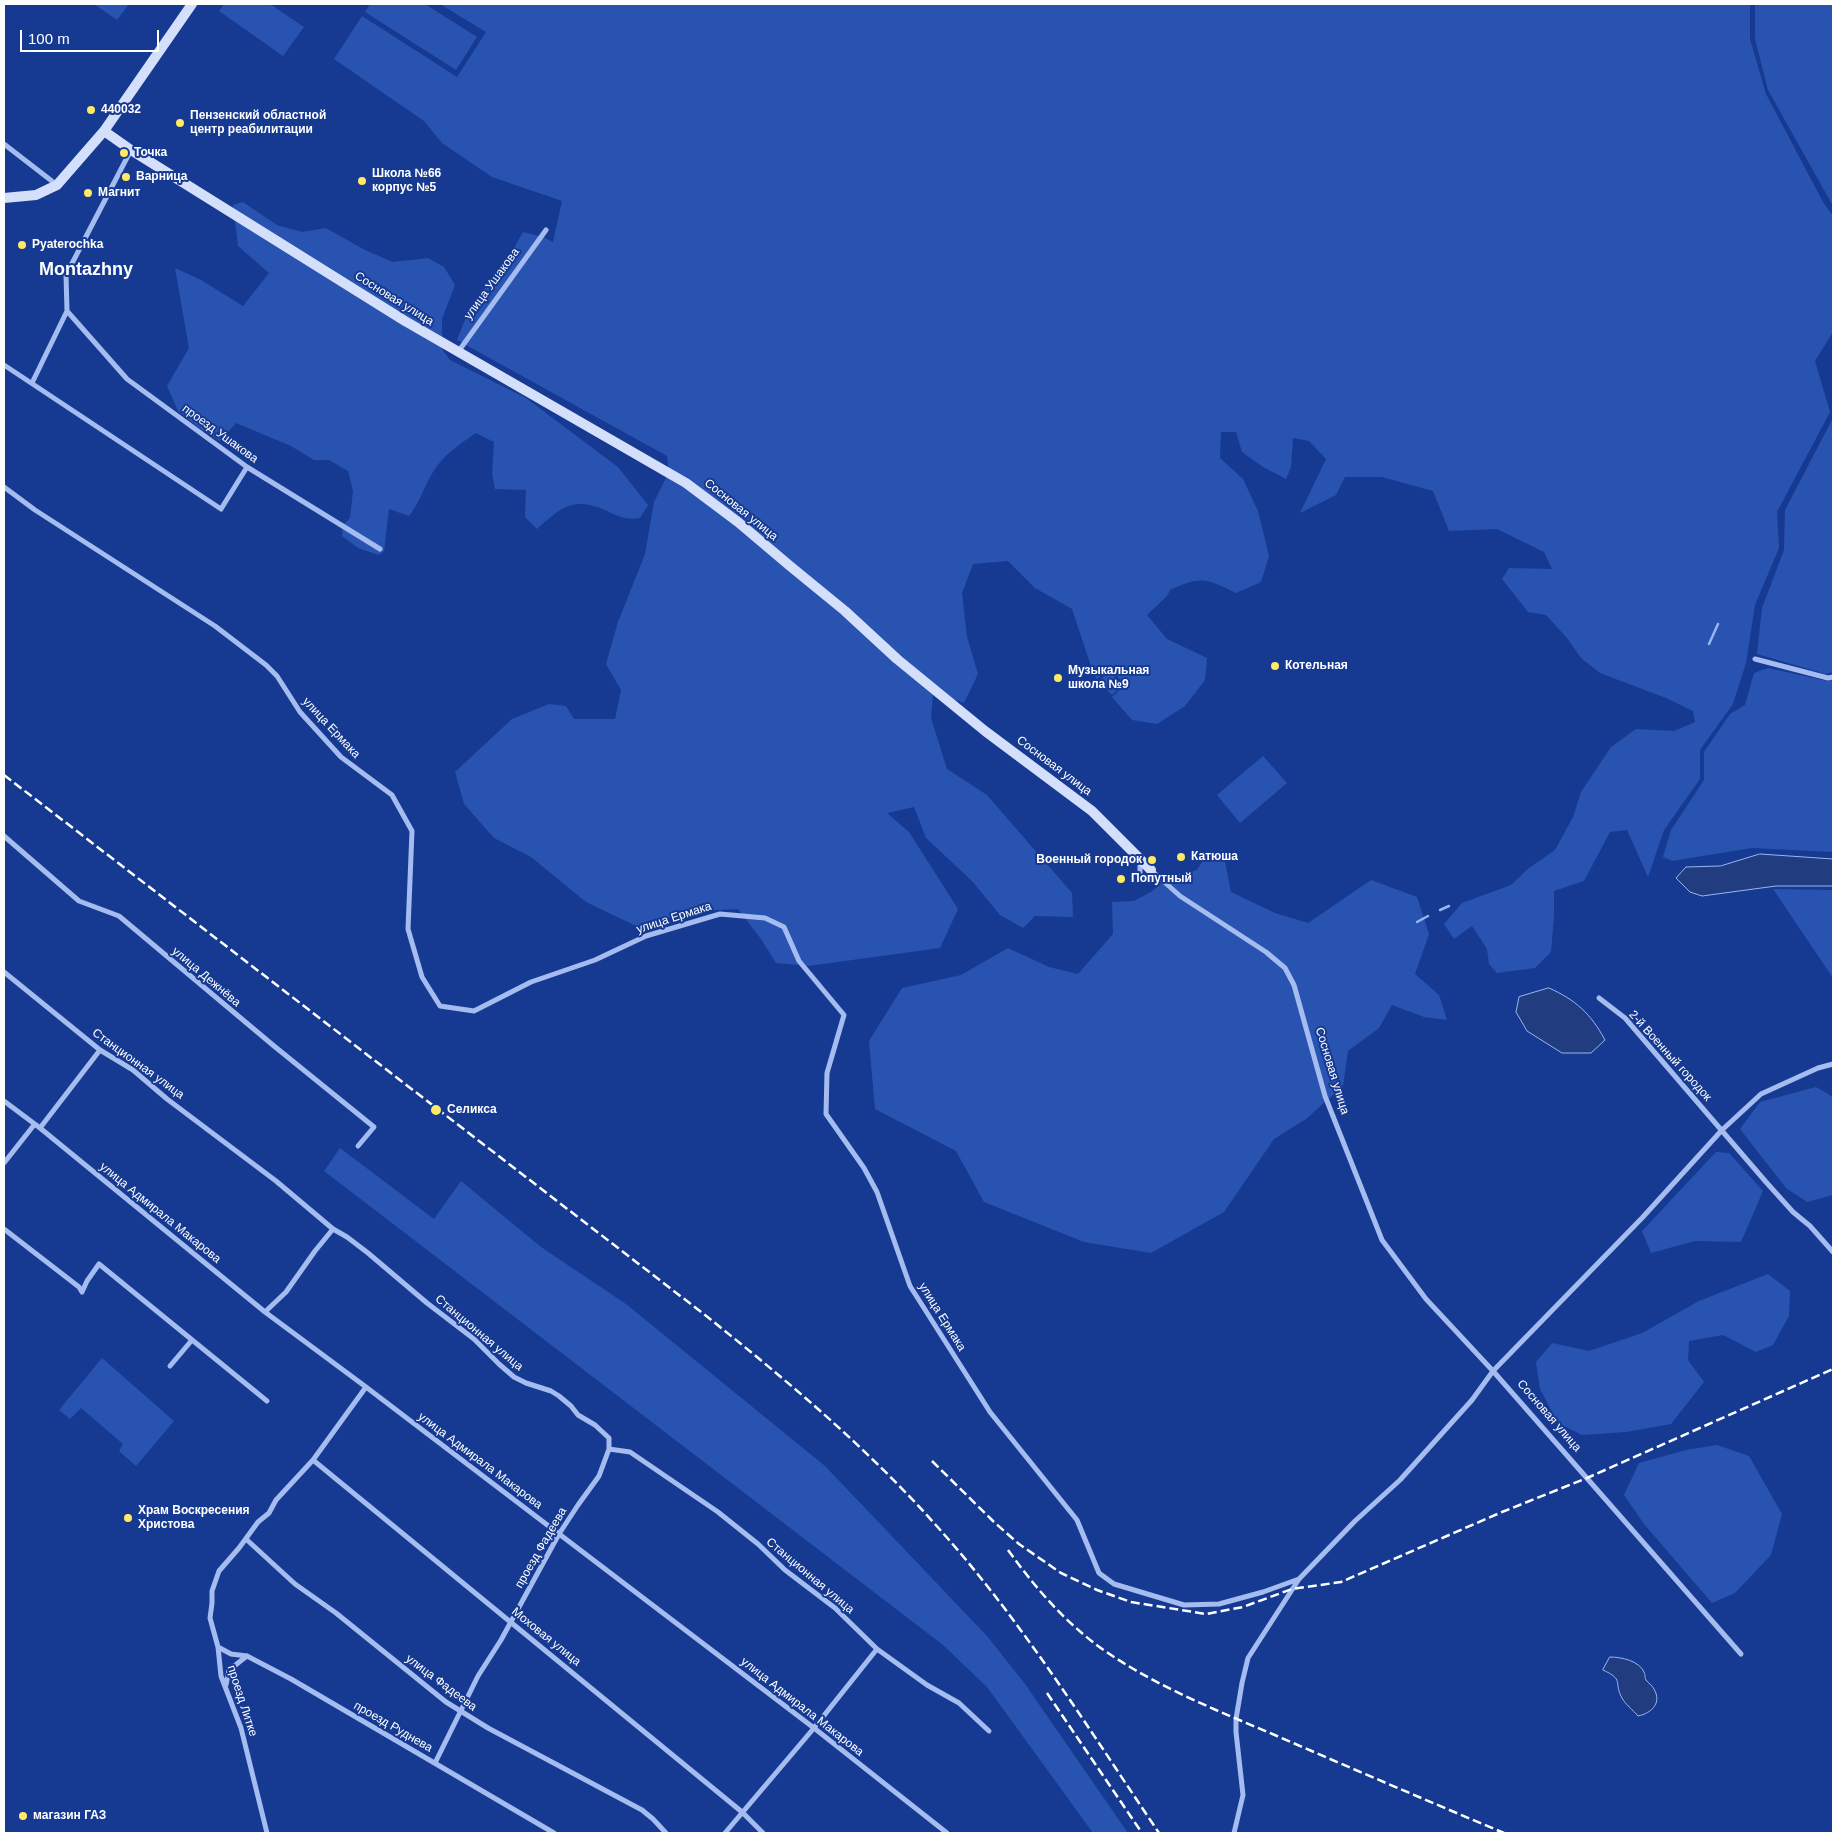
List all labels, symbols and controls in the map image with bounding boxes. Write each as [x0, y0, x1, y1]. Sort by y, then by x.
scale bar [22, 20, 161, 52]
text: 100 m [28, 30, 70, 47]
place label: 440032 [101, 103, 141, 117]
marker: 440032 [85, 104, 97, 116]
place label: Пензенский областной центр реабилитации [190, 109, 326, 137]
marker: Пензенский областной центр реабилитации [174, 117, 186, 129]
place label: Точка [134, 146, 167, 160]
marker: Точка [118, 147, 130, 159]
place label: Школа №66 корпус №5 [372, 167, 441, 195]
place label: Варница [136, 170, 187, 184]
marker: Варница [120, 171, 132, 183]
marker: Школа №66 корпус №5 [356, 175, 368, 187]
place label: Магнит [98, 186, 140, 200]
marker: Магнит [82, 187, 94, 199]
place label: Pyaterochka [32, 238, 103, 252]
marker: Pyaterochka [16, 239, 28, 251]
street label: улица Ушакова [461, 246, 523, 322]
district label: Montazhny [39, 259, 133, 281]
street label: Сосновая улица [352, 269, 436, 329]
street label: проезд Ушакова [179, 402, 261, 466]
street label: Сосновая улица [701, 476, 781, 544]
place label: Котельная [1285, 659, 1348, 673]
marker: Котельная [1269, 660, 1281, 672]
place label: Музыкальная школа №9 [1068, 664, 1149, 692]
marker: Музыкальная школа №9 [1052, 672, 1064, 684]
street label: улица Ермака [299, 695, 363, 761]
street label: Сосновая улица [1014, 733, 1094, 799]
place label: Катюша [1191, 850, 1238, 864]
marker: Катюша [1175, 851, 1187, 863]
place label: Военный городок [1036, 853, 1142, 867]
marker: Военный городок [1146, 854, 1158, 866]
place label: Попутный [1131, 872, 1192, 886]
marker: Попутный [1115, 873, 1127, 885]
street label: улица Ермака [635, 899, 713, 937]
street label: улица Дежнёва [169, 944, 243, 1010]
street label: 2-й Военный городок [1626, 1008, 1714, 1104]
street label: Станционная улица [89, 1026, 187, 1102]
street label: Сосновая улица [1312, 1026, 1352, 1116]
marker: Селикса [429, 1103, 443, 1117]
place label: Селикса [447, 1103, 497, 1117]
street label: улица Адмирала Макарова [96, 1160, 224, 1266]
street label: улица Ермака [915, 1280, 969, 1354]
street label: Станционная улица [432, 1292, 526, 1374]
street label: Сосновая улица [1514, 1377, 1584, 1455]
street label: улица Адмирала Макарова [415, 1410, 545, 1512]
place label: Храм Воскресения Христова [138, 1504, 250, 1532]
street label: проезд Фадеева [512, 1505, 570, 1591]
marker: Храм Воскресения Христова [122, 1512, 134, 1524]
street label: Станционная улица [763, 1535, 857, 1617]
street label: Моховая улица [508, 1605, 584, 1669]
street label: улица Фадеева [403, 1652, 479, 1714]
street label: улица Адмирала Макарова [738, 1655, 866, 1759]
street label: проезд Литке [224, 1664, 260, 1738]
street label: проезд Руднева [351, 1699, 435, 1755]
place label: магазин ГАЗ [33, 1809, 106, 1823]
marker: магазин ГАЗ [17, 1810, 29, 1822]

